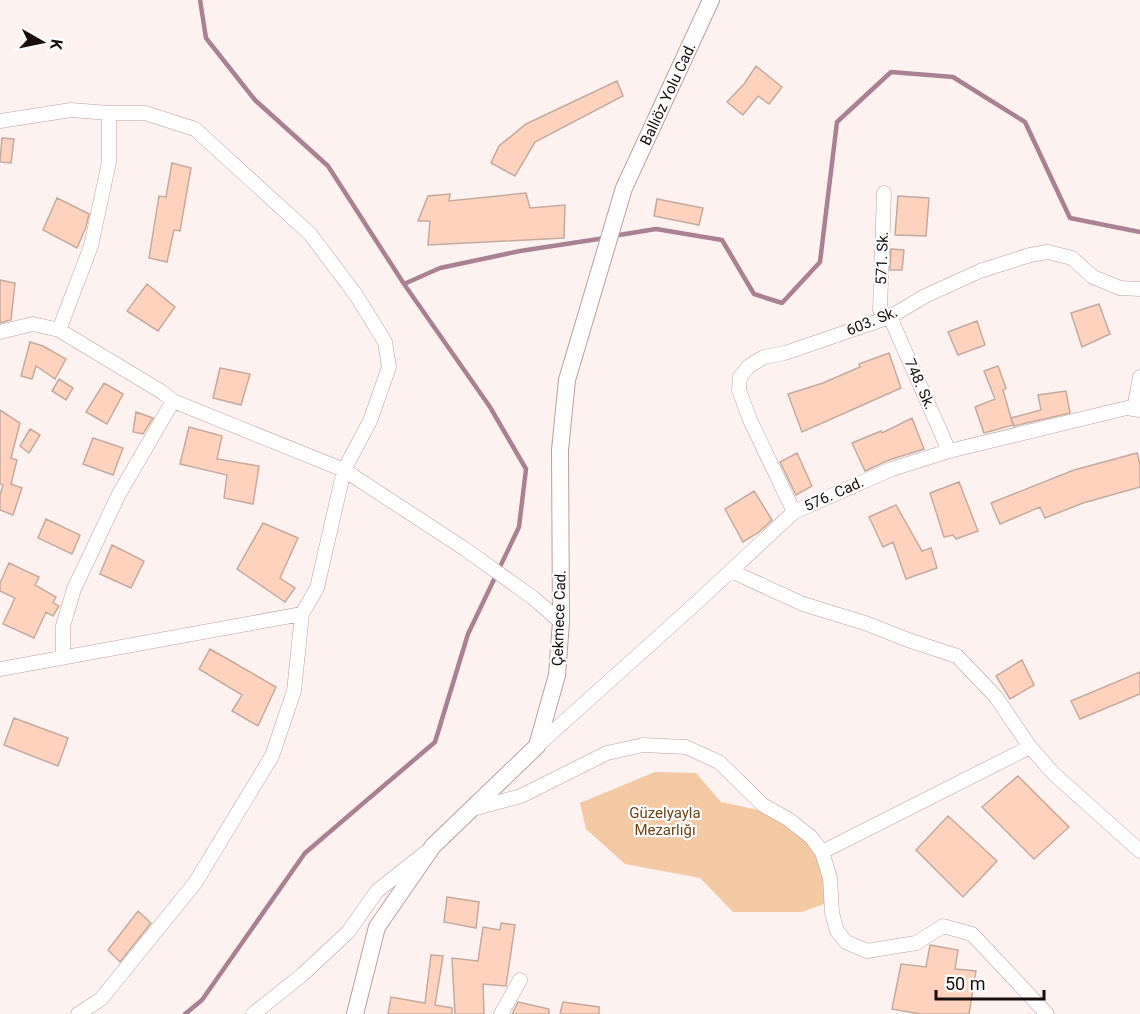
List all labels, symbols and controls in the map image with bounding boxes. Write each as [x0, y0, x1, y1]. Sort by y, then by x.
north arrow [12, 12, 72, 72]
text: K [46, 38, 67, 52]
street label: Ballıöz Yolu Cad. [636, 40, 700, 148]
street label: 571. Sk. [872, 231, 892, 285]
street label: 603. Sk. [844, 303, 900, 339]
street label: 748. Sk. [901, 356, 939, 412]
street label: 576. Cad. [801, 473, 867, 515]
street label: Çekmece Cad. [548, 570, 570, 666]
park label: Güzelyayla Mezarlığı [629, 804, 701, 839]
scale bar [936, 963, 1044, 1001]
text: 50 m [945, 973, 985, 994]

